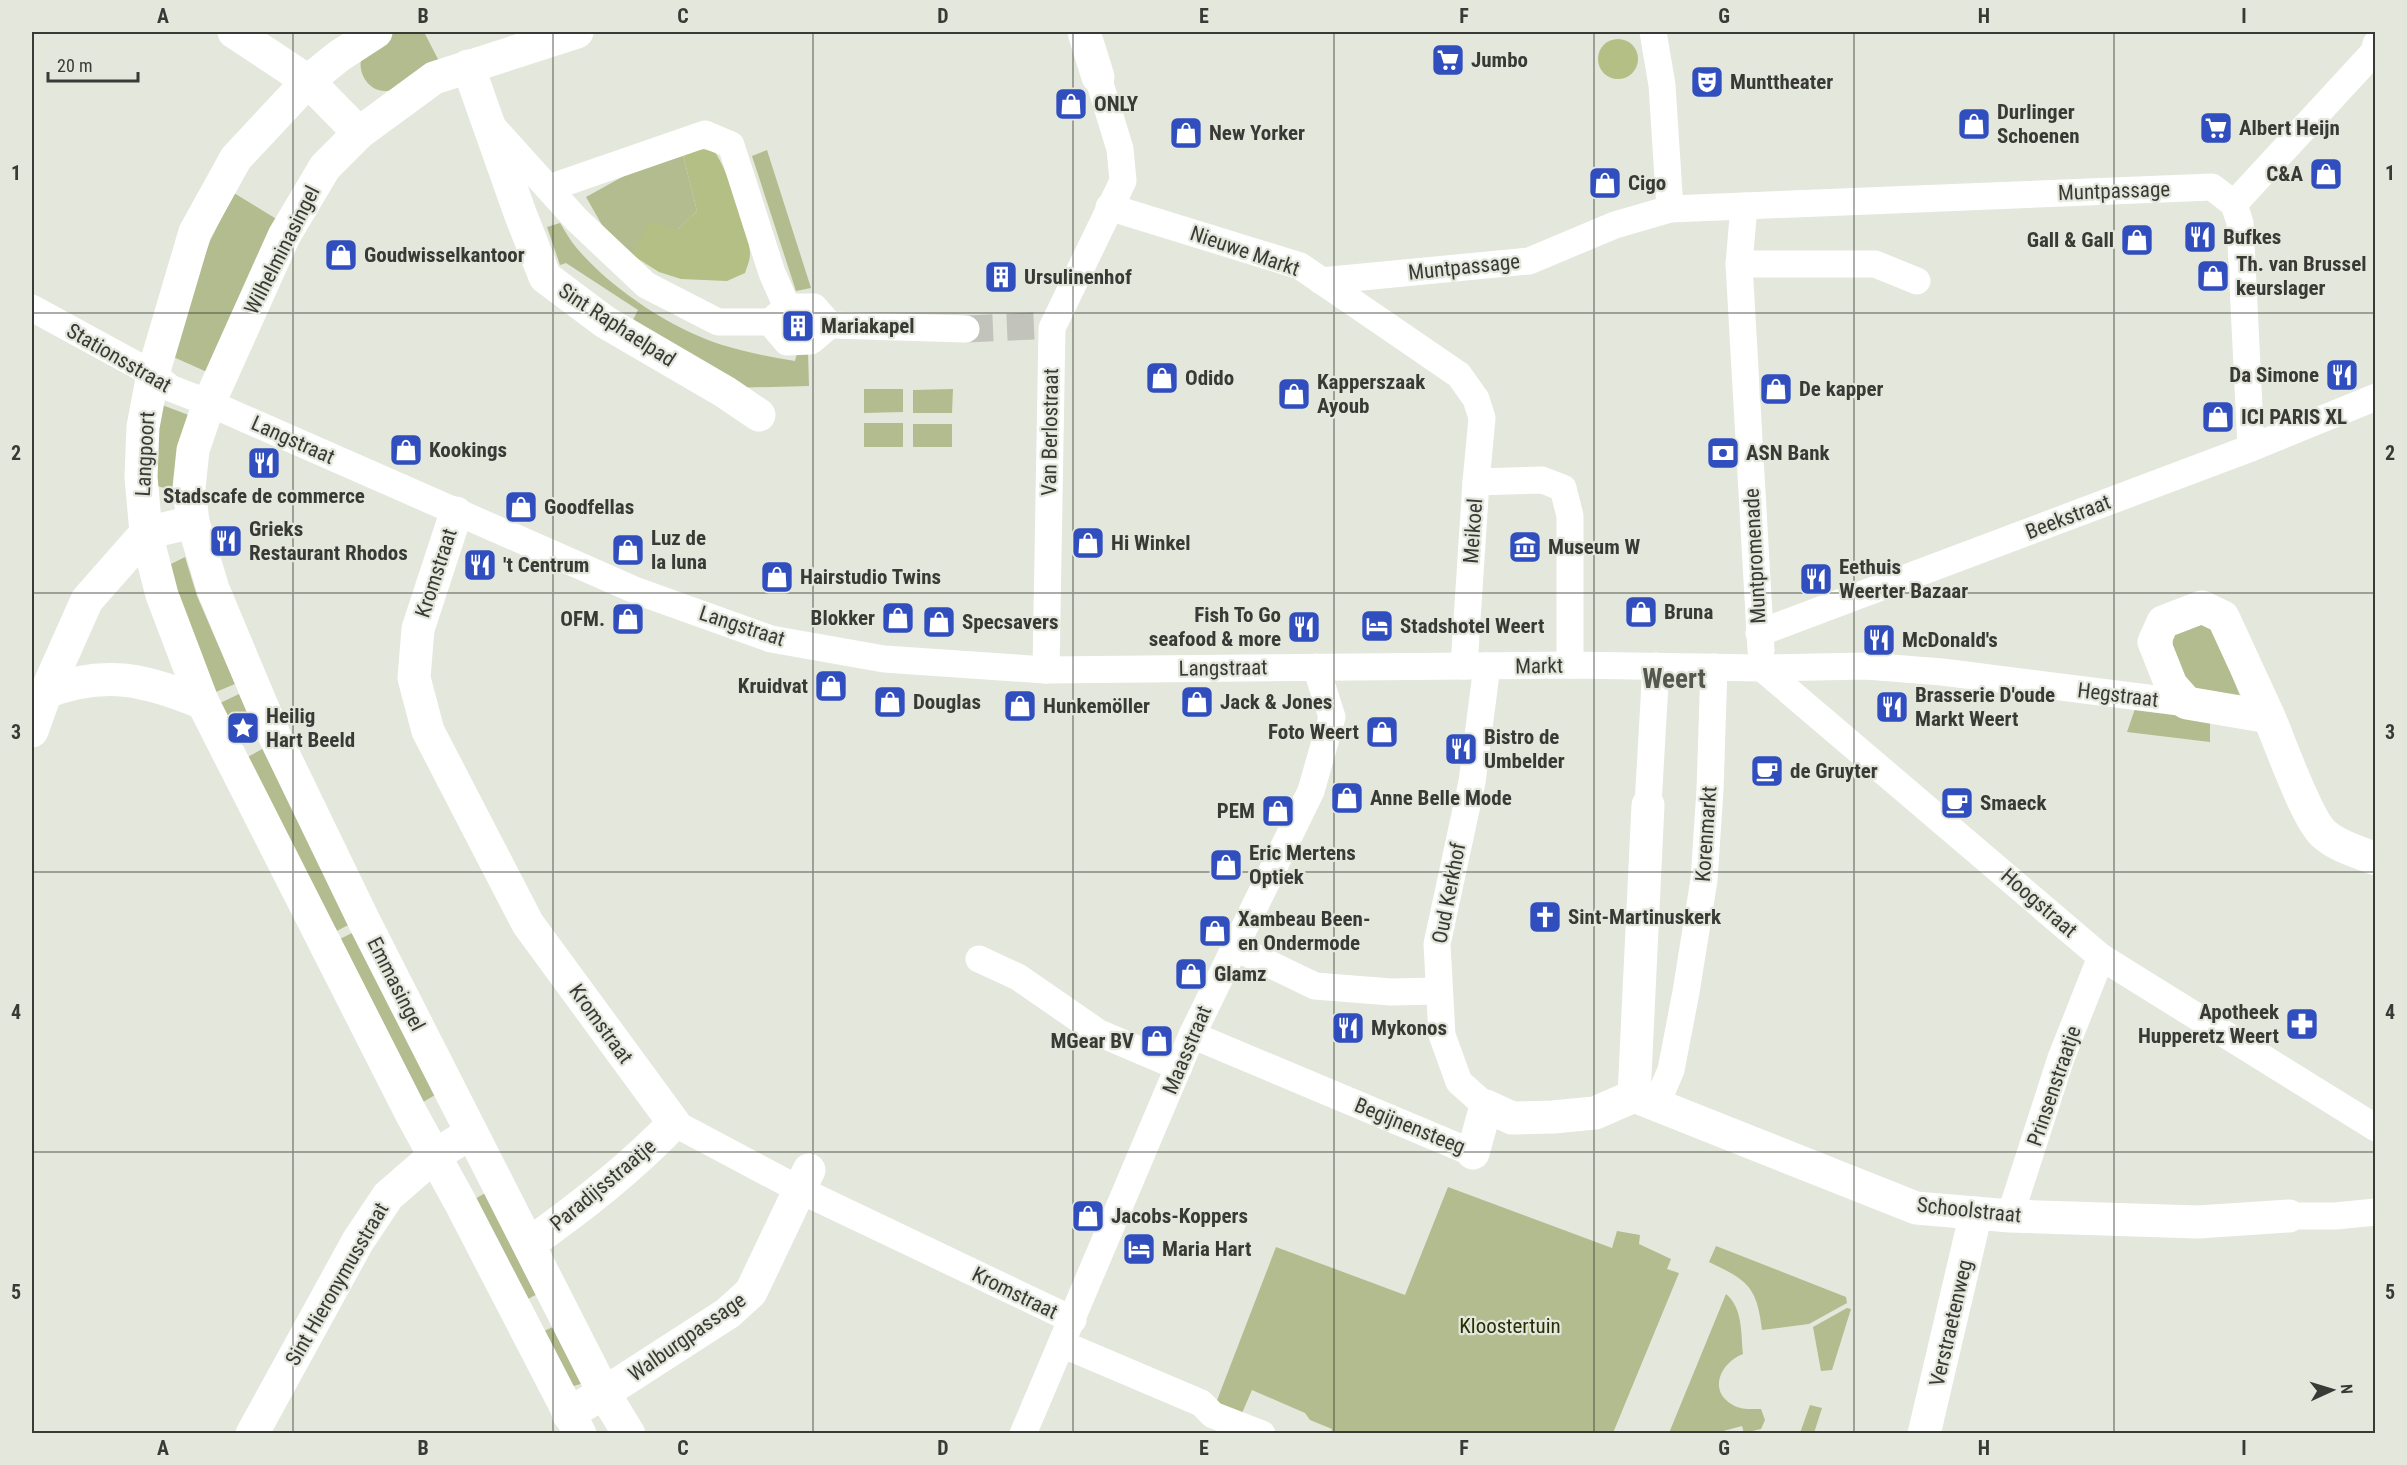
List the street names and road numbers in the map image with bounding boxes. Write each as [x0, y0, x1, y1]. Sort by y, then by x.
street label: Muntpassage [2057, 177, 2171, 205]
street label: Wilhelminasingel [239, 182, 325, 318]
street label: Nieuwe Markt [1187, 221, 1303, 281]
street label: Muntpassage [1407, 249, 1521, 285]
street label: Sint Raphaelpad [554, 278, 680, 372]
street label: Stationsstraat [63, 318, 175, 398]
street label: Van Berlostraat [1037, 368, 1063, 496]
street label: Langpoort [131, 411, 159, 497]
street label: Langstraat [248, 411, 338, 469]
street label: Muntpromenade [1739, 487, 1771, 624]
street label: Beekstraat [2022, 490, 2114, 544]
street label: Meikoel [1459, 498, 1487, 564]
street label: Kromstraat [410, 525, 462, 621]
street label: Langstraat [696, 601, 788, 651]
street label: Markt [1515, 654, 1563, 678]
street label: Langstraat [1178, 655, 1268, 681]
street label: Hegstraat [2076, 678, 2160, 712]
street label: Korenmarkt [1691, 785, 1721, 883]
street label: Oud Kerkhof [1427, 840, 1471, 945]
street label: Hoogstraat [1996, 864, 2082, 942]
street label: Emmasingel [362, 933, 430, 1035]
street label: Kromstraat [564, 980, 638, 1068]
street label: Maasstraat [1158, 1002, 1216, 1098]
street label: Prinsenstraatje [2022, 1023, 2086, 1149]
street label: Begijnensteeg [1351, 1093, 1469, 1159]
street label: Paradijsstraatje [546, 1134, 661, 1236]
street label: Schoolstraat [1916, 1193, 2022, 1227]
street label: Sint Hieronymusstraat [281, 1198, 393, 1370]
street label: Verstraetenweg [1925, 1257, 1977, 1389]
street label: Kromstraat [968, 1262, 1062, 1324]
street label: Walburgpassage [624, 1288, 750, 1386]

